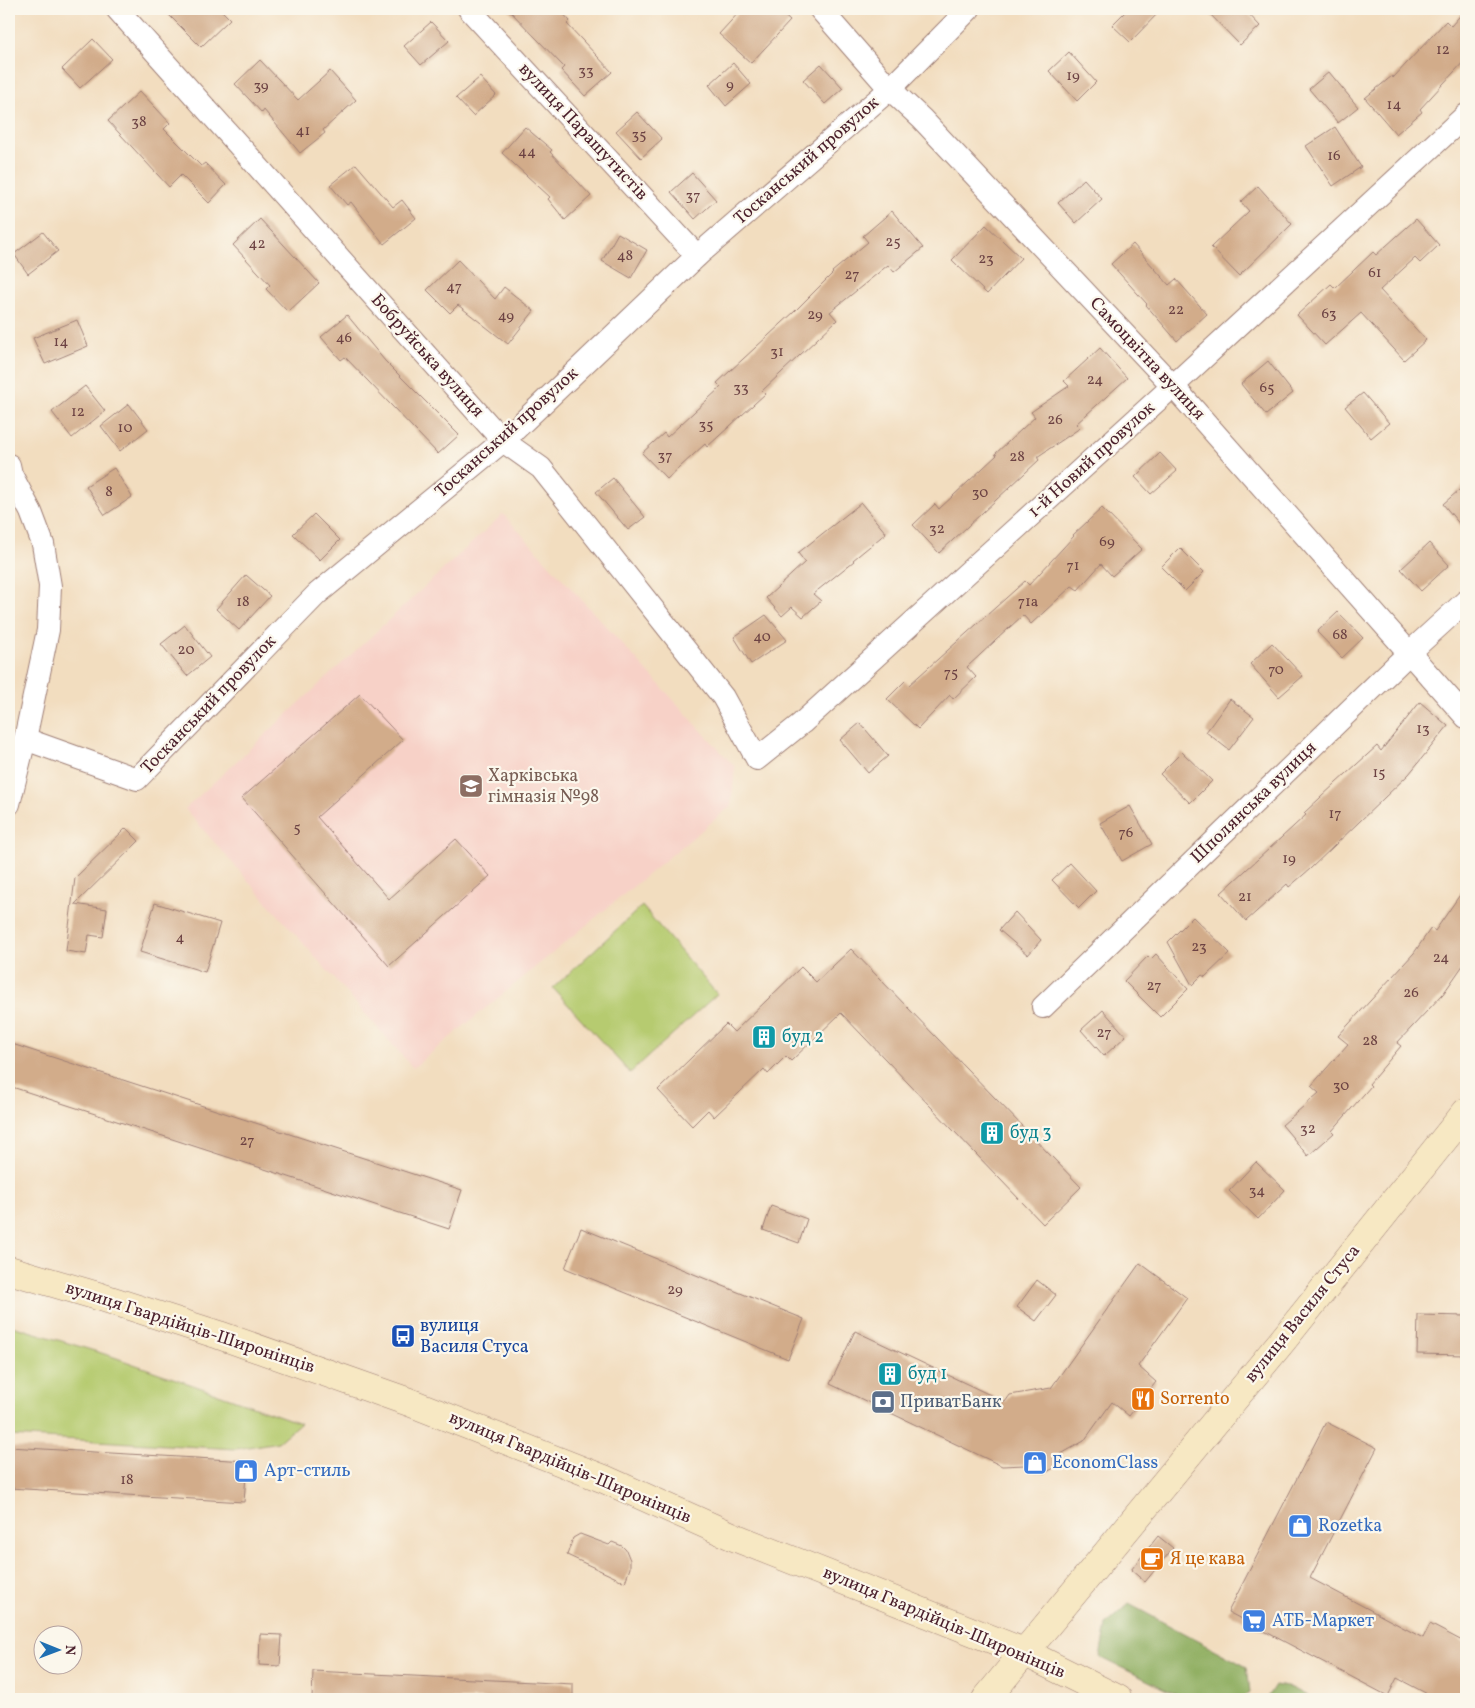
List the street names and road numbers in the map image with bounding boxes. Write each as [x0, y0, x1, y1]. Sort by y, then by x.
street label: вулиця Парашутистів [513, 58, 653, 206]
street label: Тосканський провулок [729, 91, 885, 231]
street label: Бобруйська вулиця [365, 289, 489, 423]
street label: Самоцвітна вулиця [1083, 292, 1211, 426]
street label: Тосканський провулок [430, 361, 585, 504]
street label: 1-й Новий провулок [1023, 396, 1161, 524]
street label: Тосканський провулок [136, 629, 283, 780]
street label: Шполянська вулиця [1186, 736, 1322, 870]
street label: вулиця Василя Стуса [1239, 1240, 1367, 1388]
street label: вулиця Гвардійців-Широнінців [62, 1276, 318, 1380]
street label: вулиця Гвардійців-Широнінців [445, 1405, 695, 1531]
street label: вулиця Гвардійців-Широнінців [819, 1560, 1069, 1686]

